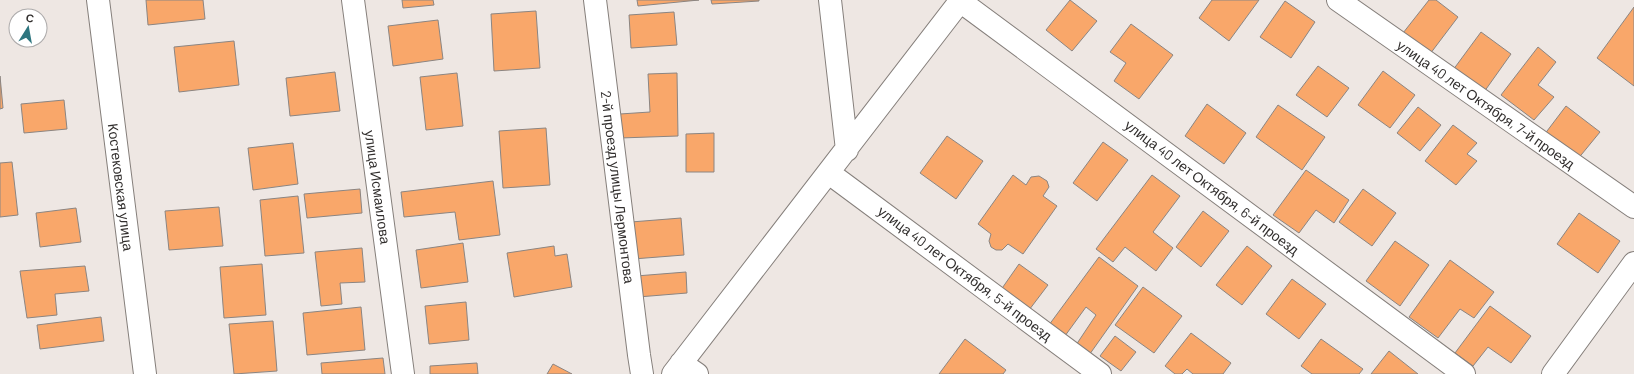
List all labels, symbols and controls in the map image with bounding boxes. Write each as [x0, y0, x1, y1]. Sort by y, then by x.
north arrow [8, 8, 48, 48]
text: С [25, 11, 35, 25]
street label: улица 40 лет Октября, 7-й проезд [1394, 36, 1578, 172]
street label: 2-й проезд улицы Лермонтова [598, 90, 638, 284]
street label: улица 40 лет Октября, 6-й проезд [1122, 116, 1302, 258]
street label: Костековская улица [105, 122, 137, 252]
street label: улица Исмаилова [362, 129, 394, 245]
street label: улица 40 лет Октября, 5-й проезд [875, 202, 1055, 344]

